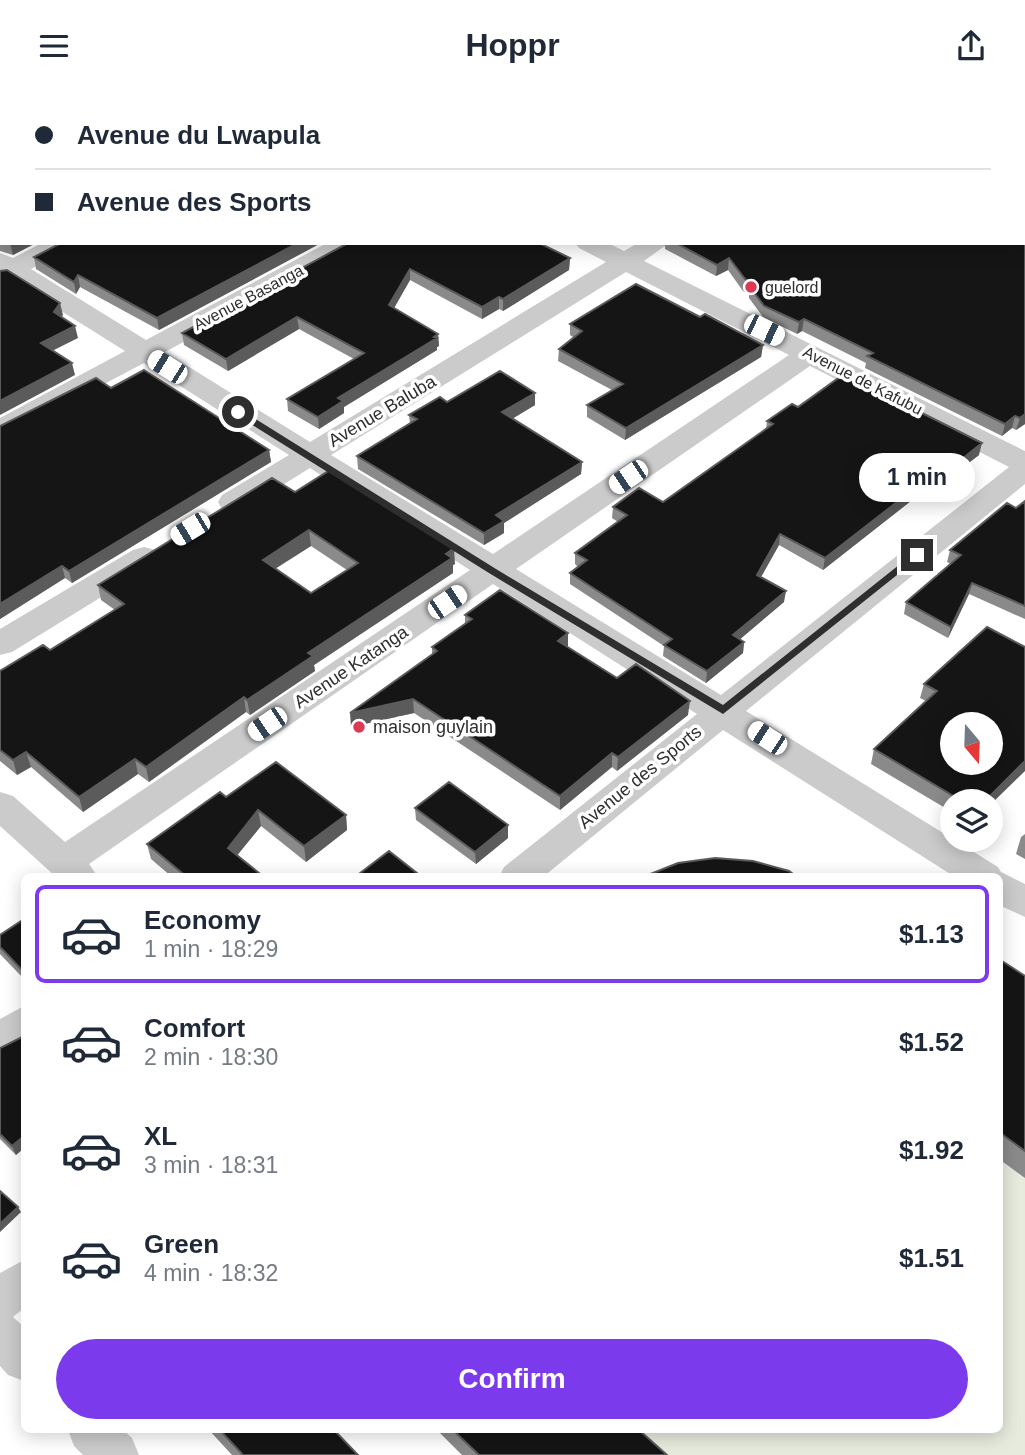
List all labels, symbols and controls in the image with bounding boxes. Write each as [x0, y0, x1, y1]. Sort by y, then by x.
icon: menu [35, 27, 73, 65]
text: Hoppr [465, 27, 560, 63]
icon: share [952, 27, 990, 65]
text: Avenue du Lwapula [77, 120, 320, 150]
text: Avenue des Sports [77, 187, 312, 217]
street label: Avenue Basanga [191, 261, 306, 333]
marker: guelord [743, 279, 759, 295]
place label: guelord [765, 279, 818, 296]
car [741, 311, 788, 349]
street label: Avenue de Kafubu [800, 343, 925, 418]
car [144, 347, 191, 387]
street label: Avenue Baluba [325, 371, 440, 451]
route start [222, 396, 254, 428]
callout: 1 min [859, 454, 975, 503]
car [605, 457, 652, 497]
text: 1 min [887, 464, 947, 490]
car [167, 509, 214, 549]
route end [901, 539, 933, 571]
car [424, 582, 471, 622]
street label: Avenue Katanga [290, 621, 412, 712]
car [244, 704, 291, 744]
north arrow [940, 712, 1003, 775]
map controls [940, 712, 1003, 852]
place label: maison guylain [373, 717, 493, 737]
car [744, 718, 791, 758]
marker: maison guylain [351, 719, 367, 735]
street label: Avenue des Sports [575, 721, 705, 833]
button: layers [940, 789, 1003, 852]
icon: car [60, 903, 123, 966]
text: Economy [144, 905, 261, 935]
text: $1.13 [899, 919, 964, 949]
text: 1 min · 18:29 [144, 936, 278, 962]
icon: car [60, 1011, 123, 1074]
text: Comfort [144, 1013, 245, 1043]
text: $1.52 [899, 1027, 964, 1057]
text: 2 min · 18:30 [144, 1044, 278, 1070]
icon: car [60, 1119, 123, 1182]
text: XL [144, 1121, 177, 1151]
text: $1.92 [899, 1135, 964, 1165]
text: 3 min · 18:31 [144, 1152, 278, 1178]
icon: car [60, 1227, 123, 1290]
text: Green [144, 1229, 219, 1259]
text: $1.51 [899, 1243, 964, 1273]
text: 4 min · 18:32 [144, 1260, 278, 1286]
button: Confirm [56, 1339, 968, 1419]

